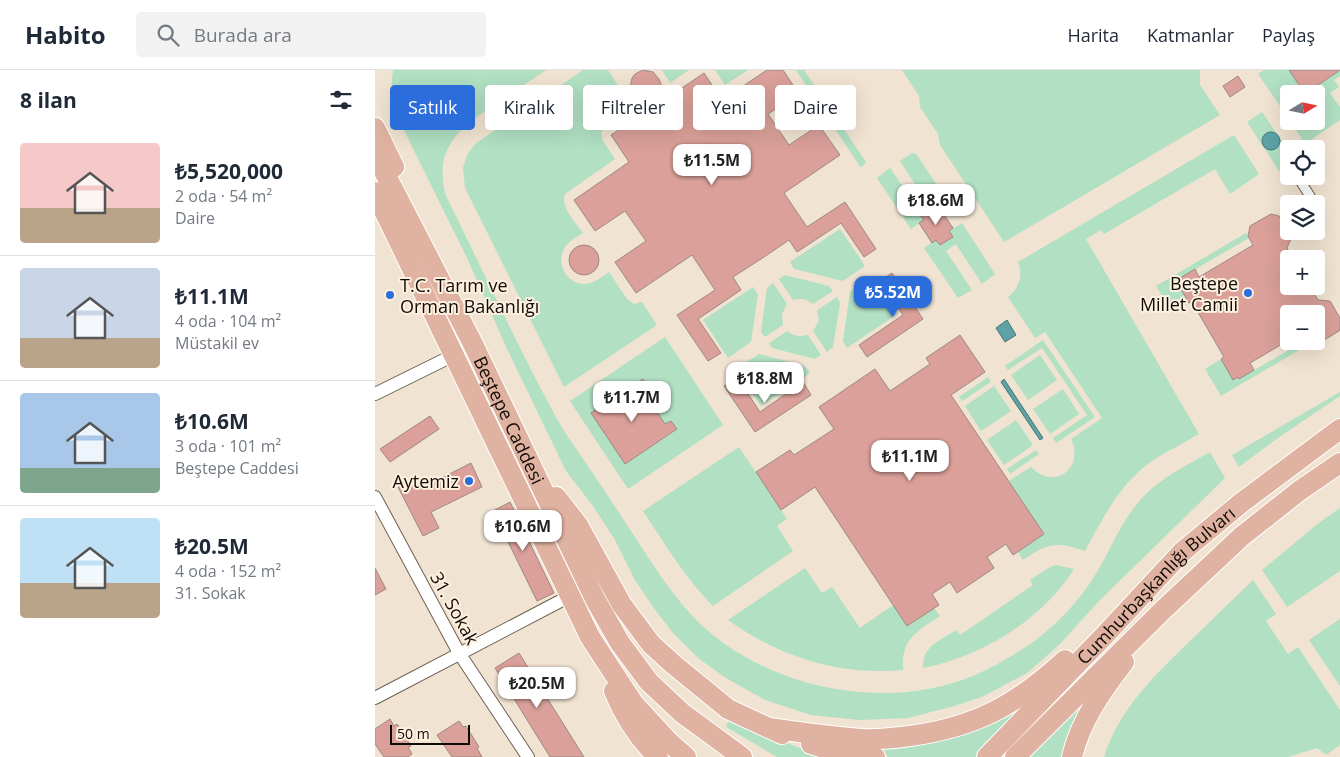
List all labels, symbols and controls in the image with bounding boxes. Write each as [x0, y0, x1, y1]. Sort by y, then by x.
search box [136, 12, 486, 57]
text: Habito [25, 18, 106, 51]
icon: search [154, 21, 182, 49]
text: Burada ara [194, 22, 292, 48]
text: Harita [1067, 23, 1119, 47]
text: Katmanlar [1147, 23, 1234, 47]
text: Paylaş [1262, 23, 1315, 47]
chip: Satılık [390, 85, 475, 130]
chip: Kiralık [485, 85, 573, 130]
chip: Filtreler [583, 85, 683, 130]
chip: Yeni [693, 85, 765, 130]
chip: Daire [775, 85, 856, 130]
north arrow [1280, 85, 1325, 130]
map controls [1280, 85, 1325, 350]
text: 8 ilan [20, 86, 77, 114]
icon: filters [327, 86, 355, 114]
button: locate [1280, 140, 1325, 185]
pin: ₺11.5M [671, 144, 753, 186]
text: ₺11.5M [684, 149, 740, 171]
text: ₺5,520,000 [175, 157, 283, 185]
icon: home [60, 163, 120, 223]
pin: ₺18.6M [895, 184, 977, 226]
text: 2 oda · 54 m² [175, 185, 272, 207]
text: ₺18.6M [908, 189, 964, 211]
button: layers [1280, 195, 1325, 240]
text: Daire [175, 207, 215, 229]
button: + [1280, 250, 1325, 295]
place label: Beştepe Millet Camii [1140, 271, 1238, 316]
place label: T.C. Tarım ve Orman Bakanlığı [400, 273, 539, 318]
pin: ₺5.52M [852, 276, 934, 318]
text: ₺5.52M [865, 281, 921, 303]
text: ₺11.1M [175, 282, 249, 310]
marker: Beştepe Millet Camii [1242, 287, 1254, 299]
icon: home [60, 288, 120, 348]
marker: T.C. Tarım ve Orman Bakanlığı [384, 289, 396, 301]
button: − [1280, 305, 1325, 350]
text: 4 oda · 104 m² [175, 310, 281, 332]
text: Müstakil ev [175, 332, 259, 354]
street label: Beştepe Caddesi [468, 352, 550, 488]
pin: ₺18.8M [724, 362, 806, 404]
text: ₺18.8M [737, 367, 793, 389]
pin: ₺11.7M [591, 380, 673, 423]
text: ₺11.7M [604, 386, 660, 408]
text: ₺10.6M [175, 407, 249, 435]
icon: home [60, 413, 120, 473]
text: 3 oda · 101 m² [175, 435, 281, 457]
pin: ₺11.1M [869, 440, 951, 482]
text: ₺11.1M [882, 445, 938, 467]
text: Beştepe Caddesi [175, 457, 299, 479]
place label: Aytemiz [392, 469, 459, 493]
marker: Aytemiz [463, 475, 475, 487]
street label: Cumhurbaşkanlığı Bulvarı [1071, 501, 1240, 669]
pin: ₺10.6M [482, 510, 564, 552]
text: ₺10.6M [495, 515, 551, 537]
text: ₺20.5M [175, 532, 249, 560]
icon: home [60, 538, 120, 598]
text: 4 oda · 152 m² [175, 560, 281, 582]
street label: 31. Sokak [425, 567, 485, 649]
text: 31. Sokak [175, 582, 246, 604]
pin: ₺20.5M [496, 666, 578, 709]
text: ₺20.5M [509, 672, 565, 694]
scale bar [390, 722, 470, 745]
text: 50 m [397, 724, 430, 743]

